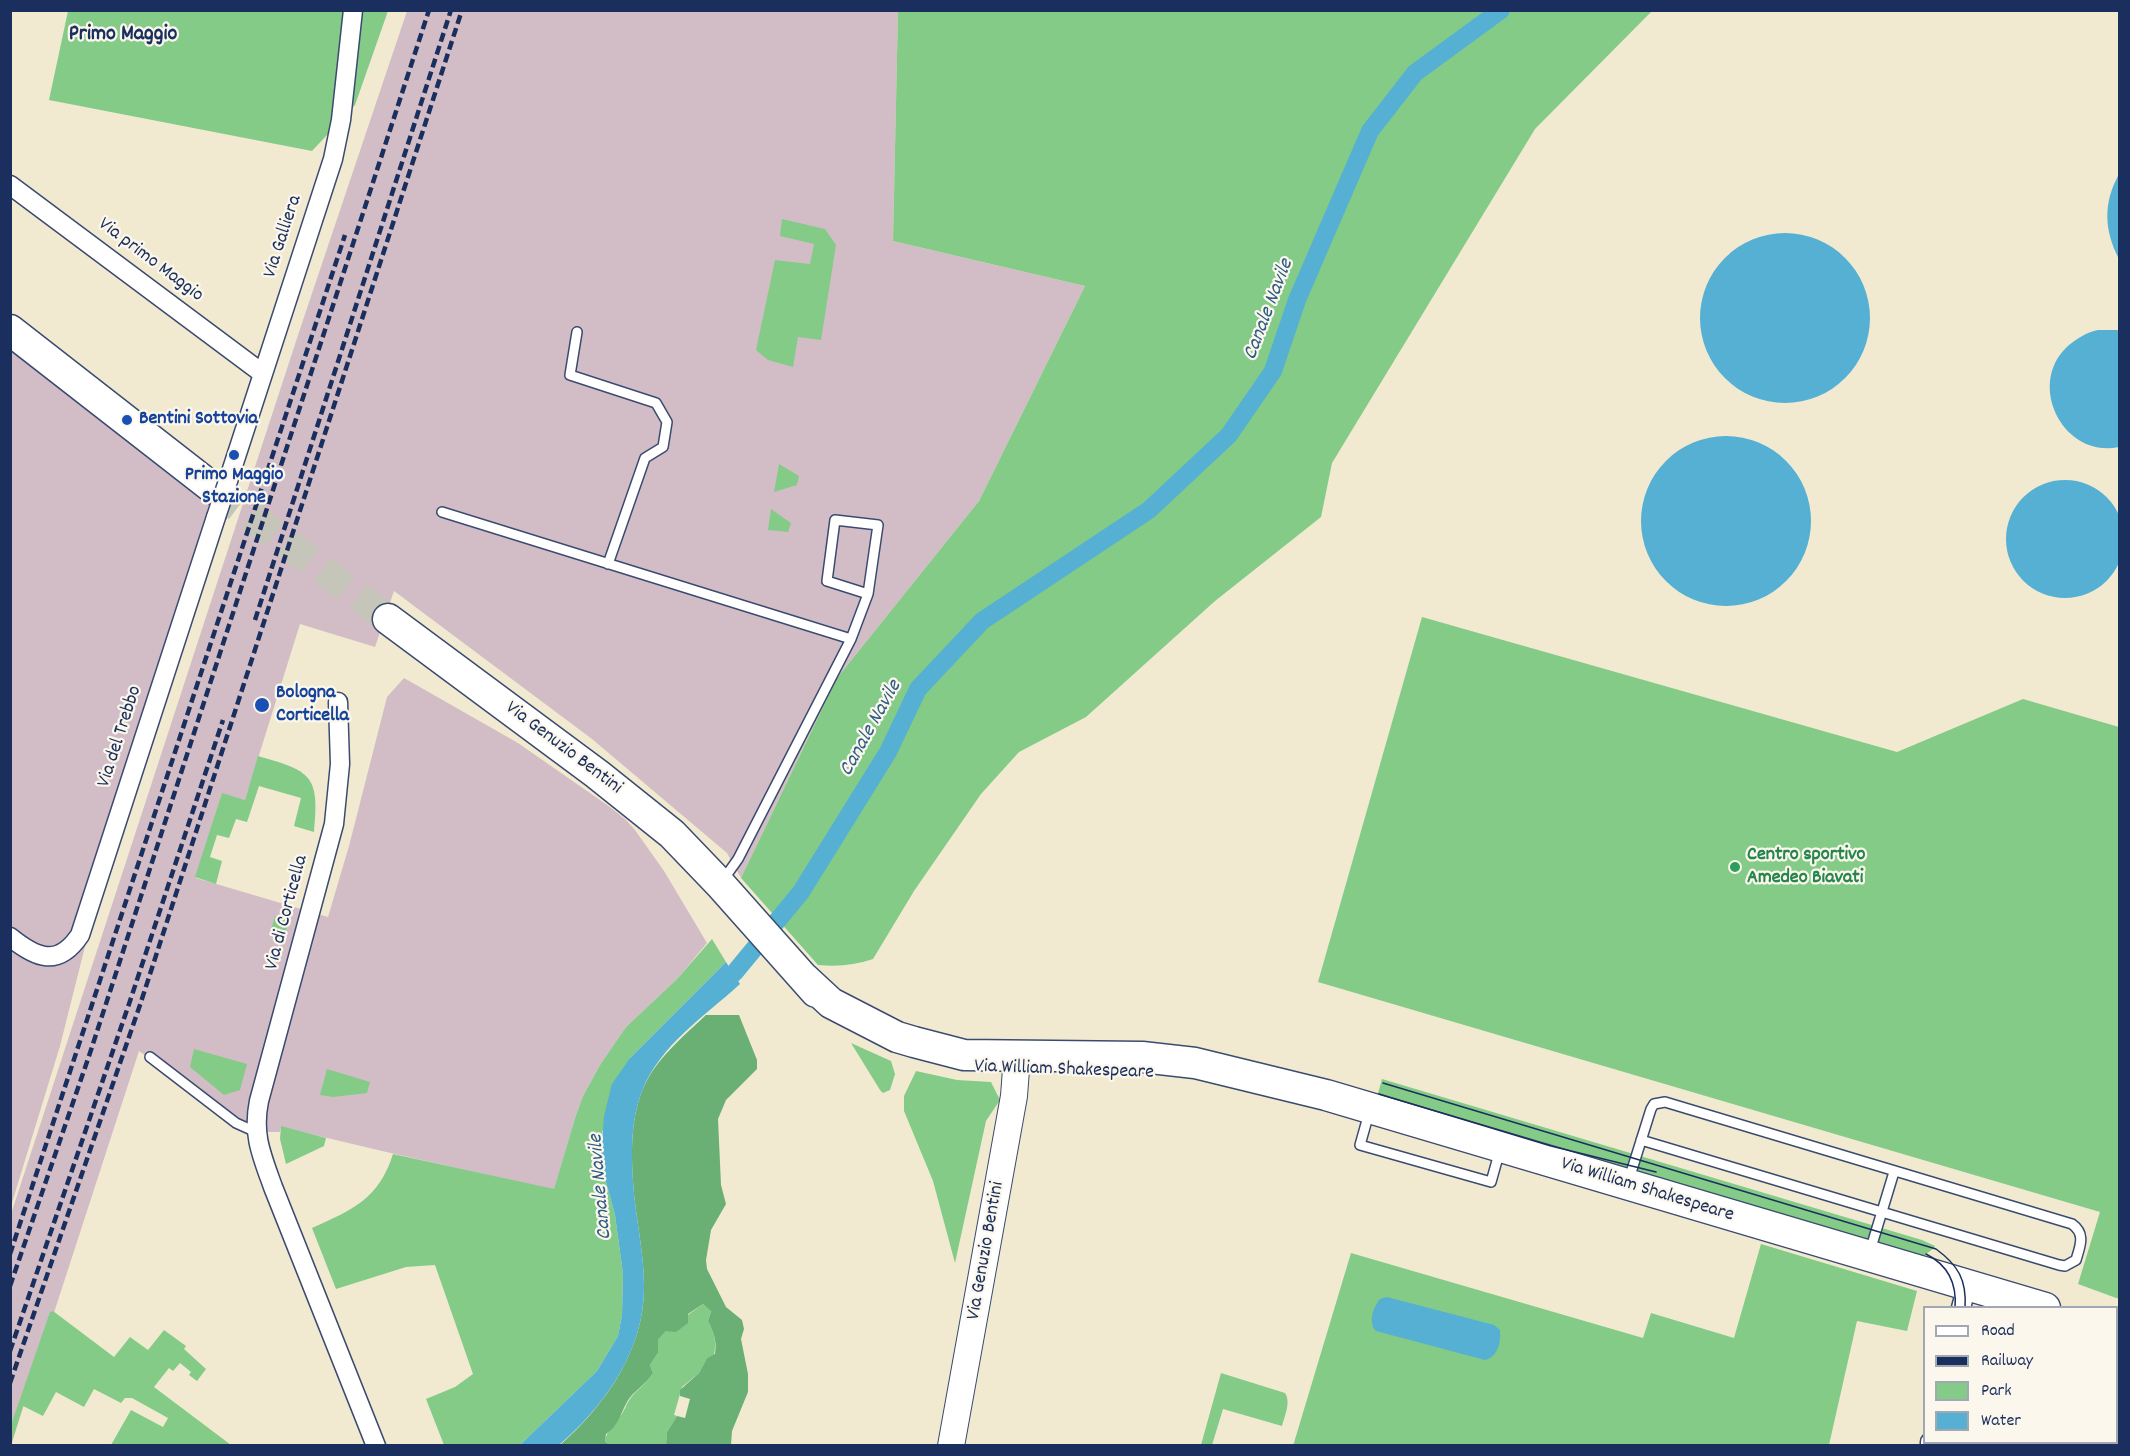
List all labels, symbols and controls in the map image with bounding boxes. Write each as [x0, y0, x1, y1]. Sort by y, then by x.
district label: Primo Maggio [69, 23, 177, 49]
street label: Via Galliera [259, 193, 309, 281]
street label: Via primo Maggio [92, 214, 208, 308]
water label: Canale Navile [1239, 256, 1301, 364]
place label: Bentini Sottovia [139, 408, 258, 432]
marker: Bentini Sottovia [120, 413, 134, 427]
marker: Primo Maggio Stazione [227, 448, 241, 462]
place label: Primo Maggio Stazione [185, 464, 283, 511]
water label: Canale Navile [835, 677, 909, 781]
place label: Bologna Corticella [276, 682, 349, 729]
street label: Via del Trebbo [93, 683, 149, 791]
marker: Bologna Corticella [253, 696, 271, 714]
street label: Via Genuzio Bentini [500, 697, 626, 801]
place label: Centro sportivo Amedeo Biavati [1747, 844, 1865, 891]
street label: Via di Corticella [261, 853, 315, 973]
marker: Centro sportivo Amedeo Biavati [1728, 860, 1742, 874]
street label: Via William Shakespeare [974, 1056, 1154, 1086]
water label: Canale Navile [585, 1133, 619, 1241]
street label: Via William Shakespeare [1558, 1153, 1736, 1229]
street label: Via Genuzio Bentini [963, 1180, 1011, 1322]
legend [1923, 1306, 2118, 1444]
text: Road [1981, 1319, 2015, 1344]
text: Railway [1981, 1349, 2033, 1374]
text: Park [1981, 1379, 2012, 1404]
text: Water [1981, 1409, 2021, 1434]

